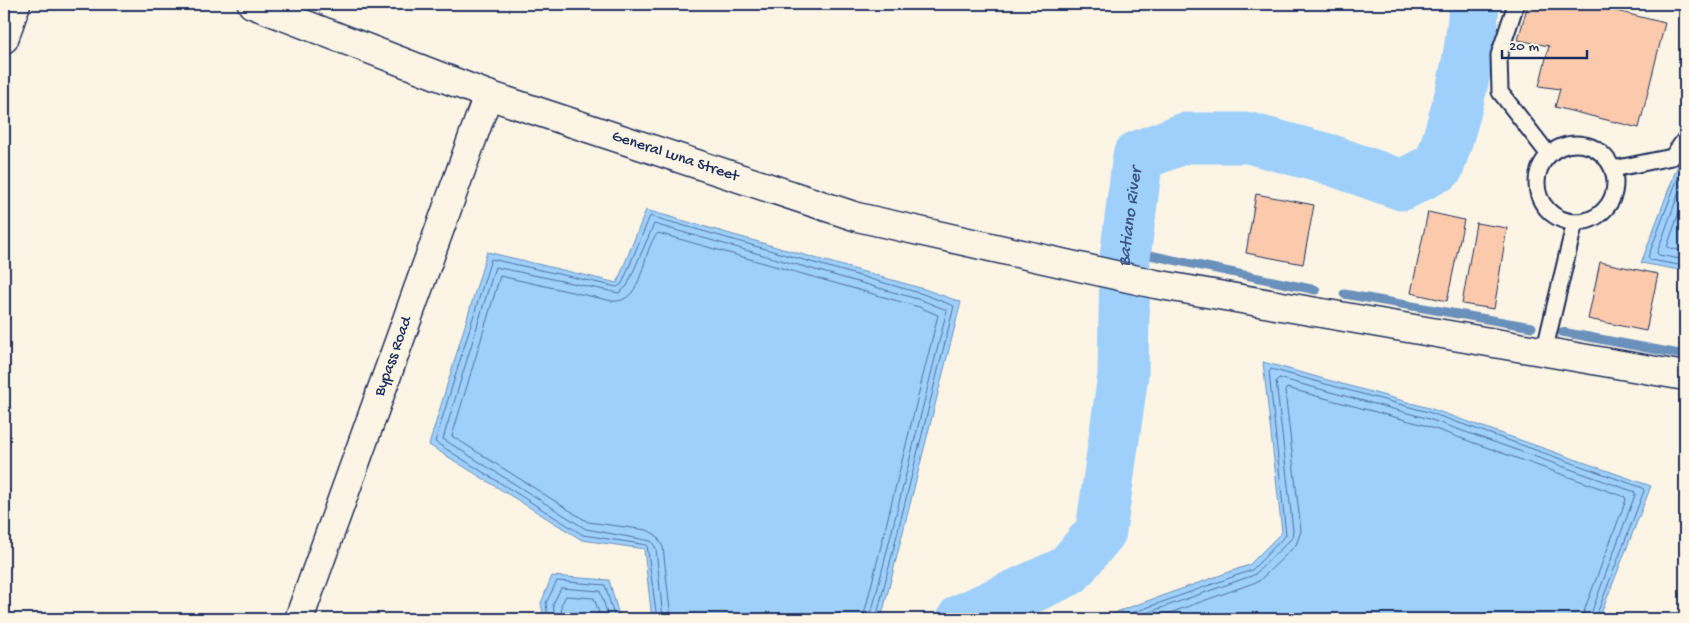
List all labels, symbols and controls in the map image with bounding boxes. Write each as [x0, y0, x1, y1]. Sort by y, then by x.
scale bar [1502, 28, 1586, 60]
text: 20 m [1509, 38, 1539, 56]
street label: General Luna Street [609, 127, 742, 187]
water label: Batiano River [1114, 163, 1147, 267]
street label: Bypass Road [370, 313, 417, 400]

